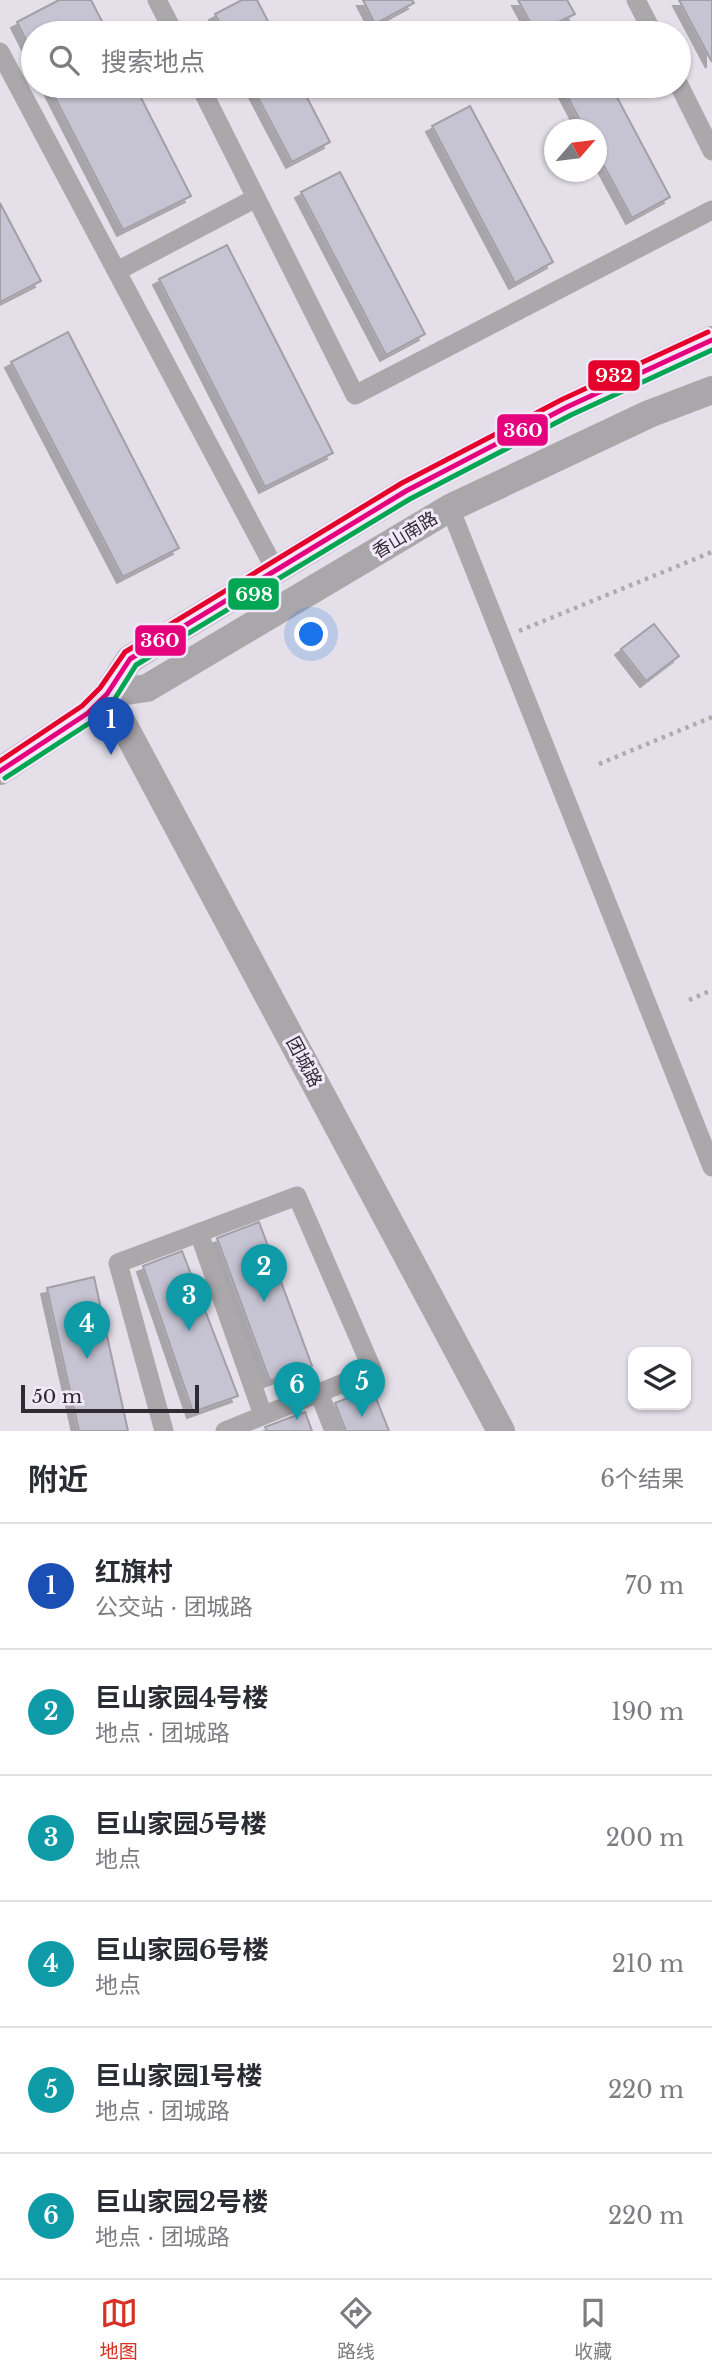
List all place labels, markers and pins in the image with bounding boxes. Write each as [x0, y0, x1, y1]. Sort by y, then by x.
pin: 1 [88, 697, 134, 755]
pin: 2 [241, 1244, 287, 1302]
pin: 3 [166, 1273, 212, 1331]
pin: 4 [64, 1301, 110, 1359]
pin: 5 [339, 1359, 385, 1417]
pin: 6 [274, 1362, 320, 1420]

